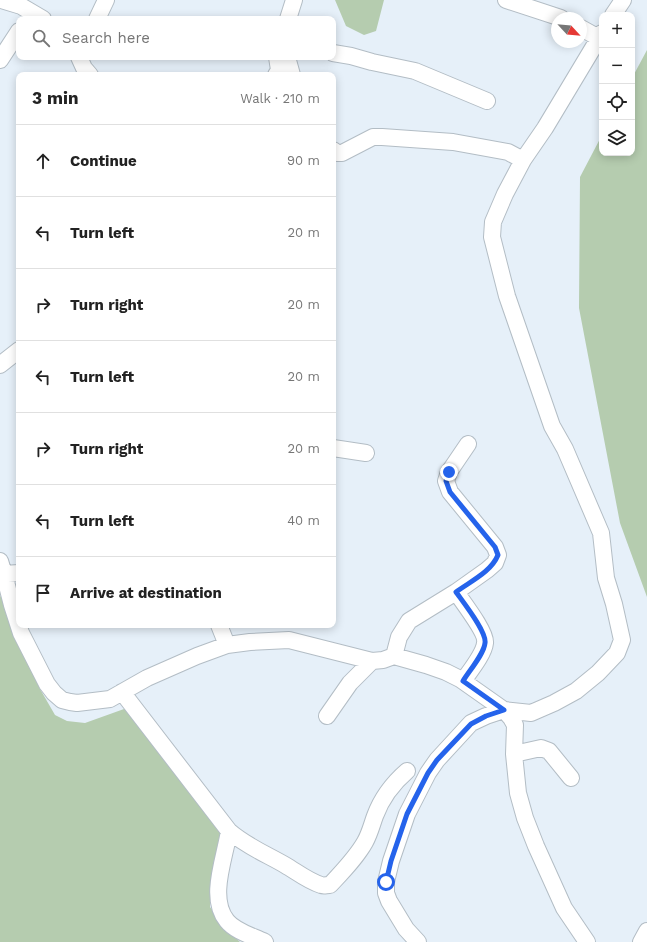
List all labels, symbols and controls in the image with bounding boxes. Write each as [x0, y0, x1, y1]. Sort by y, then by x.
north arrow [551, 12, 587, 48]
map controls [599, 12, 635, 156]
button: + [599, 12, 635, 48]
search box [16, 16, 336, 60]
icon: search [30, 27, 52, 49]
text: Search here [62, 29, 150, 47]
button: − [599, 48, 635, 84]
button: locate [599, 84, 635, 120]
text: 3 min [32, 88, 78, 108]
text: Walk · 210 m [240, 91, 320, 106]
button: layers [599, 120, 635, 156]
icon: ahead [32, 150, 54, 172]
text: Continue [70, 152, 137, 170]
text: 90 m [287, 153, 320, 168]
icon: left [32, 222, 54, 244]
text: Turn left [70, 224, 134, 242]
text: 20 m [288, 225, 320, 240]
icon: right [32, 294, 54, 316]
text: Turn right [70, 296, 143, 314]
text: 20 m [288, 297, 320, 312]
icon: left [32, 366, 54, 388]
text: Turn left [70, 368, 134, 386]
text: 20 m [288, 369, 320, 384]
icon: right [32, 438, 54, 460]
text: Turn right [70, 440, 143, 458]
text: 20 m [288, 441, 320, 456]
route end [440, 463, 458, 481]
icon: left [32, 510, 54, 532]
text: Turn left [70, 512, 134, 530]
text: 40 m [287, 513, 320, 528]
icon: arrive [32, 582, 54, 604]
text: Arrive at destination [70, 584, 222, 602]
route start [377, 873, 395, 891]

